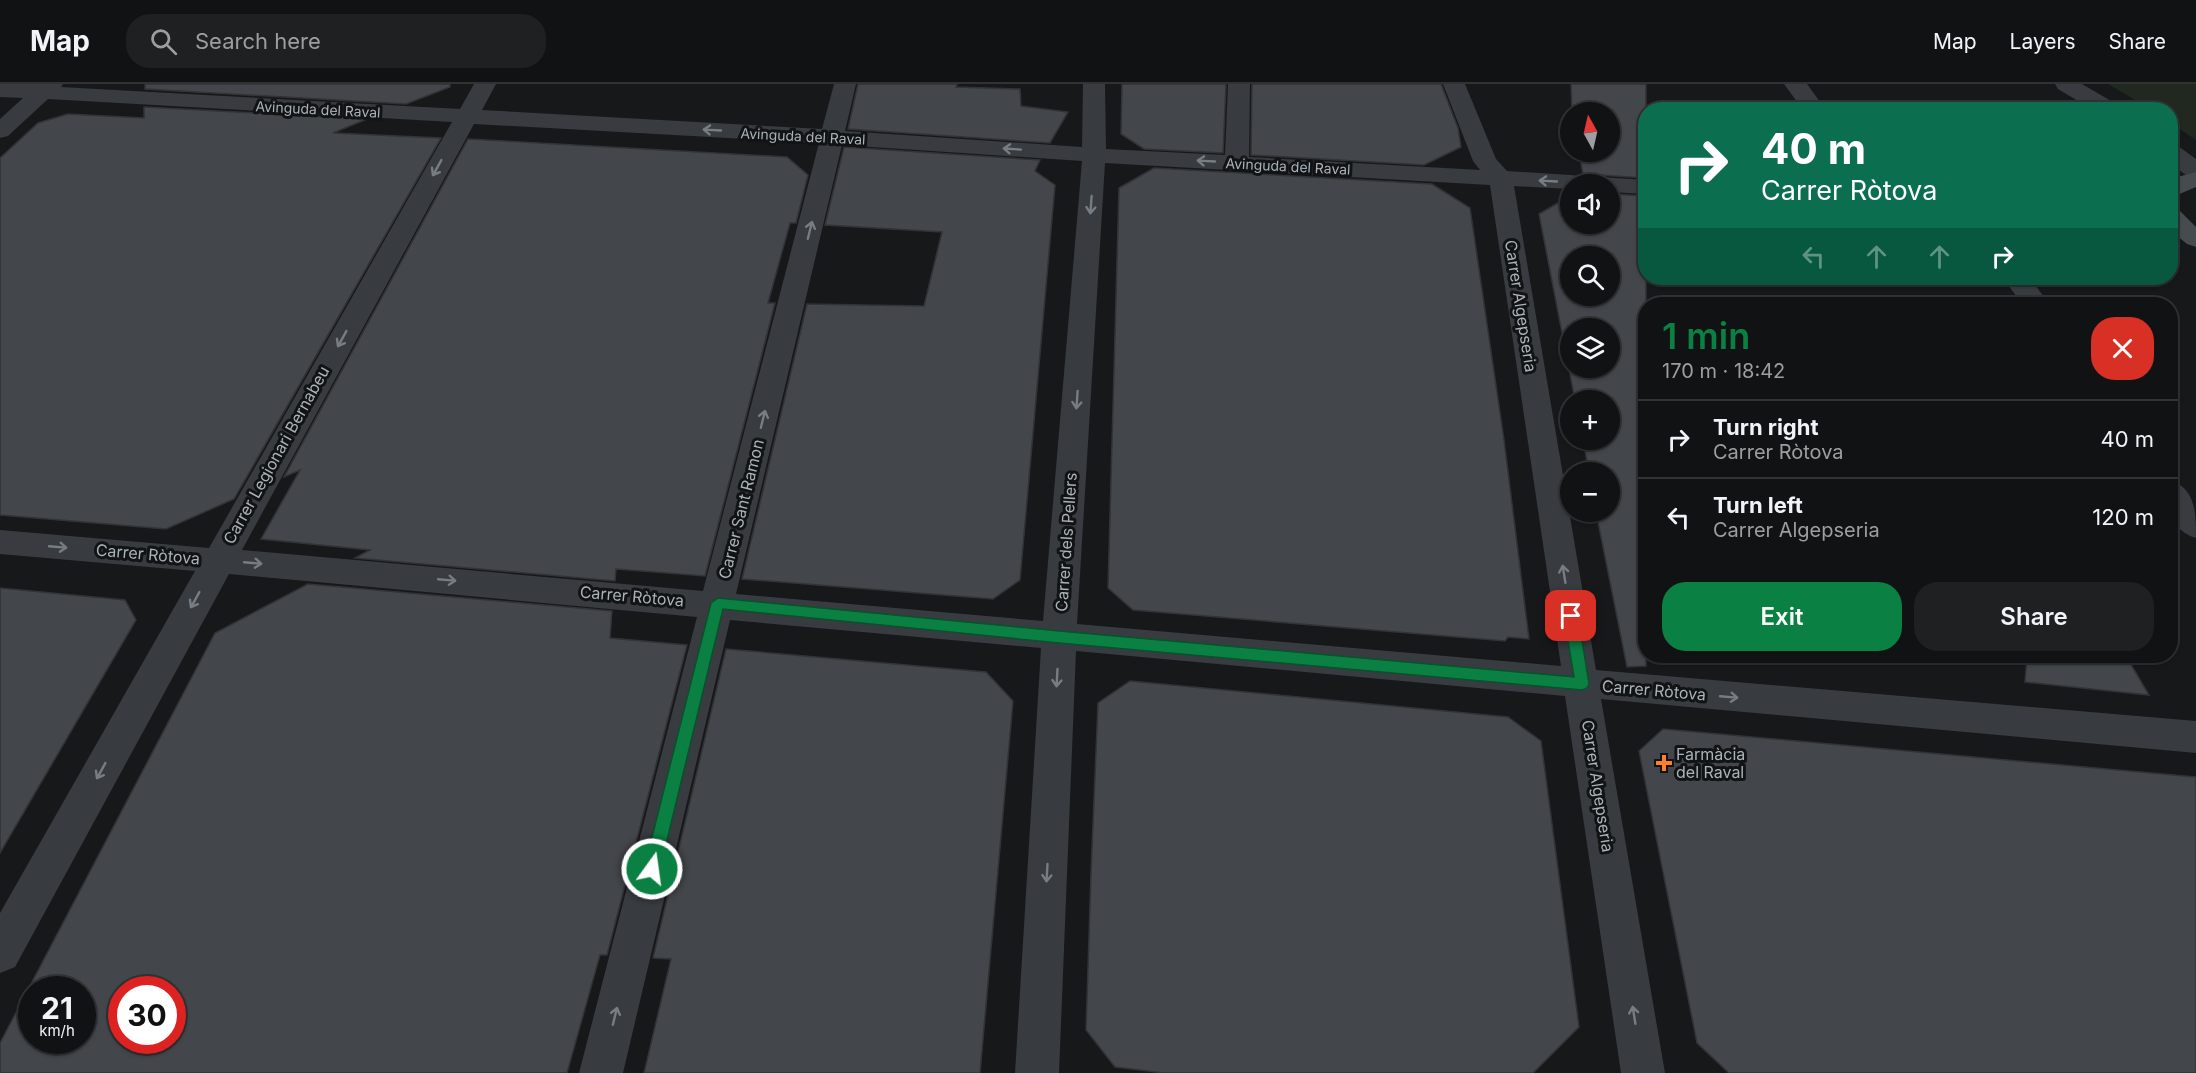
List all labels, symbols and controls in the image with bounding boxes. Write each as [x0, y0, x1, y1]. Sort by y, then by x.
search box [126, 14, 546, 68]
text: Map [30, 24, 90, 58]
icon: search [147, 25, 180, 58]
text: Search here [195, 28, 321, 54]
text: Map [1933, 29, 1977, 54]
text: Layers [2010, 29, 2076, 54]
text: Share [2109, 29, 2166, 54]
street label: Avinguda del Raval [255, 97, 381, 121]
north arrow [1560, 102, 1620, 162]
map controls [1560, 102, 1620, 522]
text: 40 m [1761, 123, 1866, 174]
street label: Avinguda del Raval [740, 124, 866, 148]
one-way arrow [703, 125, 723, 136]
icon: right [1662, 126, 1740, 204]
one-way arrow [1002, 144, 1022, 155]
street label: Avinguda del Raval [1225, 154, 1351, 178]
one-way arrow [1197, 155, 1217, 166]
one-way arrow [431, 159, 443, 176]
button: sound [1560, 174, 1620, 234]
text: Carrer Ròtova [1761, 174, 1937, 207]
one-way arrow [1538, 176, 1558, 187]
one-way arrow [1085, 195, 1096, 215]
one-way arrow [804, 221, 816, 240]
street label: Carrer Algepseria [1501, 239, 1541, 373]
icon: left [1797, 240, 1830, 273]
icon: ahead [1860, 240, 1893, 273]
icon: ahead [1923, 240, 1956, 273]
icon: right [1986, 240, 2019, 273]
button: search [1560, 246, 1620, 306]
text: 1 min [1662, 314, 1750, 358]
button: close [2091, 317, 2154, 380]
button: layers [1560, 318, 1620, 378]
one-way arrow [336, 329, 347, 347]
text: 170 m · 18:42 [1662, 359, 1785, 383]
street label: Carrer Legionari Bernabeu [219, 363, 333, 547]
one-way arrow [1071, 389, 1082, 409]
button: + [1560, 390, 1620, 450]
one-way arrow [757, 410, 769, 429]
text: Turn right [1713, 414, 1819, 440]
icon: right [1662, 423, 1695, 456]
text: 40 m [2100, 426, 2154, 452]
street label: Carrer Sant Ramon [714, 437, 768, 581]
text: Carrer Ròtova [1713, 440, 1844, 464]
button: − [1560, 462, 1620, 522]
street label: Carrer dels Pellers [1051, 472, 1081, 612]
text: Turn left [1713, 492, 1803, 518]
icon: left [1662, 501, 1695, 534]
text: 120 m [2092, 504, 2154, 530]
text: Carrer Algepseria [1713, 518, 1880, 542]
street label: Carrer Ròtova [95, 539, 201, 569]
one-way arrow [48, 542, 68, 553]
one-way arrow [242, 558, 262, 569]
one-way arrow [1559, 564, 1570, 584]
one-way arrow [436, 575, 456, 586]
street label: Carrer Ròtova [579, 581, 685, 611]
button: Exit [1662, 582, 1902, 651]
button: Share [1914, 582, 2154, 651]
pin [1545, 590, 1596, 641]
one-way arrow [189, 591, 200, 609]
icon: arrive [1554, 599, 1587, 632]
one-way arrow [1052, 668, 1063, 688]
street label: Carrer Ròtova [1601, 675, 1707, 705]
one-way arrow [1718, 692, 1738, 703]
street label: Carrer Algepseria [1578, 719, 1618, 853]
place label: Farmàcia del Raval [1676, 744, 1745, 782]
marker: Farmàcia del Raval [1657, 756, 1671, 770]
one-way arrow [95, 762, 107, 779]
position arrow [620, 837, 684, 901]
one-way arrow [1042, 862, 1053, 882]
speed limit sign: 30 [108, 976, 186, 1054]
text: 21 [41, 990, 73, 1026]
one-way arrow [1628, 1006, 1639, 1026]
one-way arrow [610, 1007, 622, 1026]
text: km/h [39, 1021, 75, 1040]

